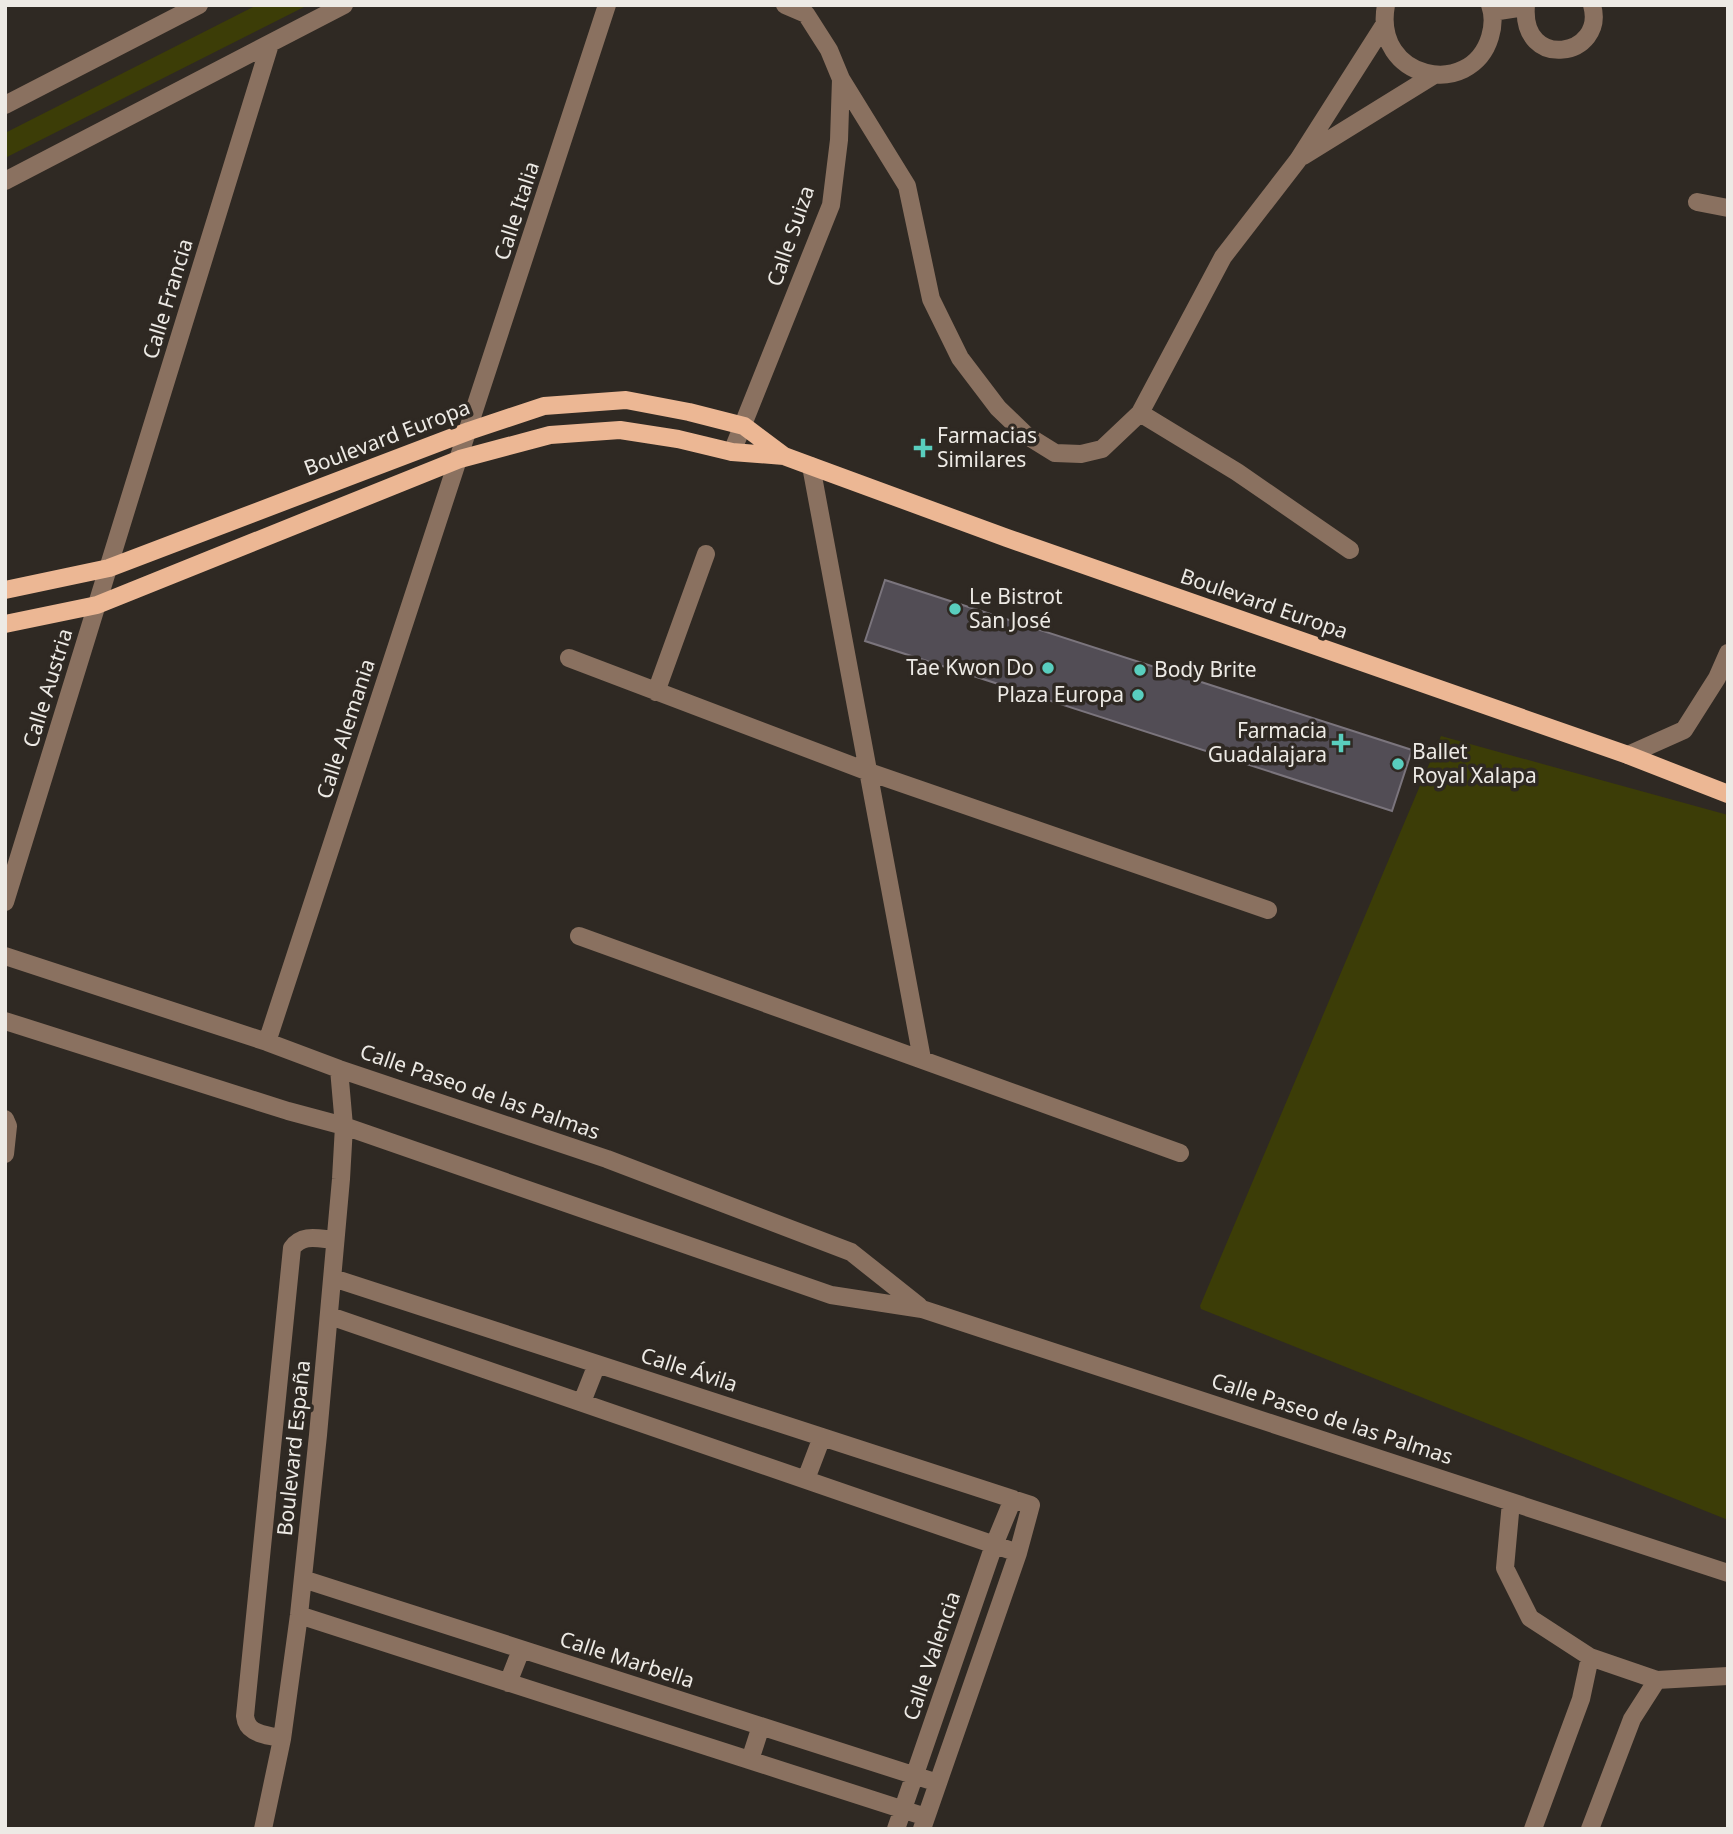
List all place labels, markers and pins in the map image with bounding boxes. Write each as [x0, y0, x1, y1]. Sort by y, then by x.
place label: Farmacias Similares [937, 421, 1037, 473]
marker: Farmacias Similares [915, 440, 931, 456]
place label: Le Bistrot San José [969, 582, 1063, 634]
marker: Le Bistrot San José [947, 601, 963, 617]
place label: Tae Kwon Do [906, 653, 1034, 681]
place label: Body Brite [1154, 655, 1257, 683]
marker: Tae Kwon Do [1040, 660, 1056, 676]
marker: Body Brite [1132, 662, 1148, 678]
place label: Plaza Europa [997, 680, 1124, 708]
marker: Plaza Europa [1130, 687, 1146, 703]
place label: Farmacia Guadalajara [1208, 716, 1327, 768]
marker: Farmacia Guadalajara [1333, 735, 1349, 751]
place label: Ballet Royal Xalapa [1412, 737, 1537, 789]
marker: Ballet Royal Xalapa [1390, 756, 1406, 772]

